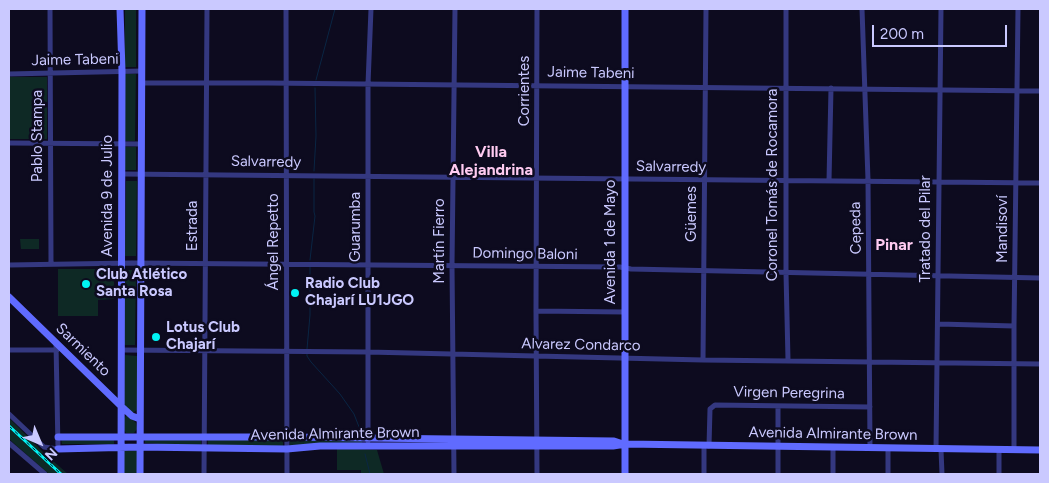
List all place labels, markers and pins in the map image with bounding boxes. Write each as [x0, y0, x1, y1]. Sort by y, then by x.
place label: Club Atlético Santa Rosa [96, 266, 187, 301]
place label: Radio Club Chajarí LU1JGO [305, 275, 414, 310]
marker: Club Atlético Santa Rosa [80, 278, 92, 290]
marker: Radio Club Chajarí LU1JGO [289, 287, 301, 299]
place label: Lotus Club Chajarí [166, 319, 240, 354]
marker: Lotus Club Chajarí [150, 331, 162, 343]

